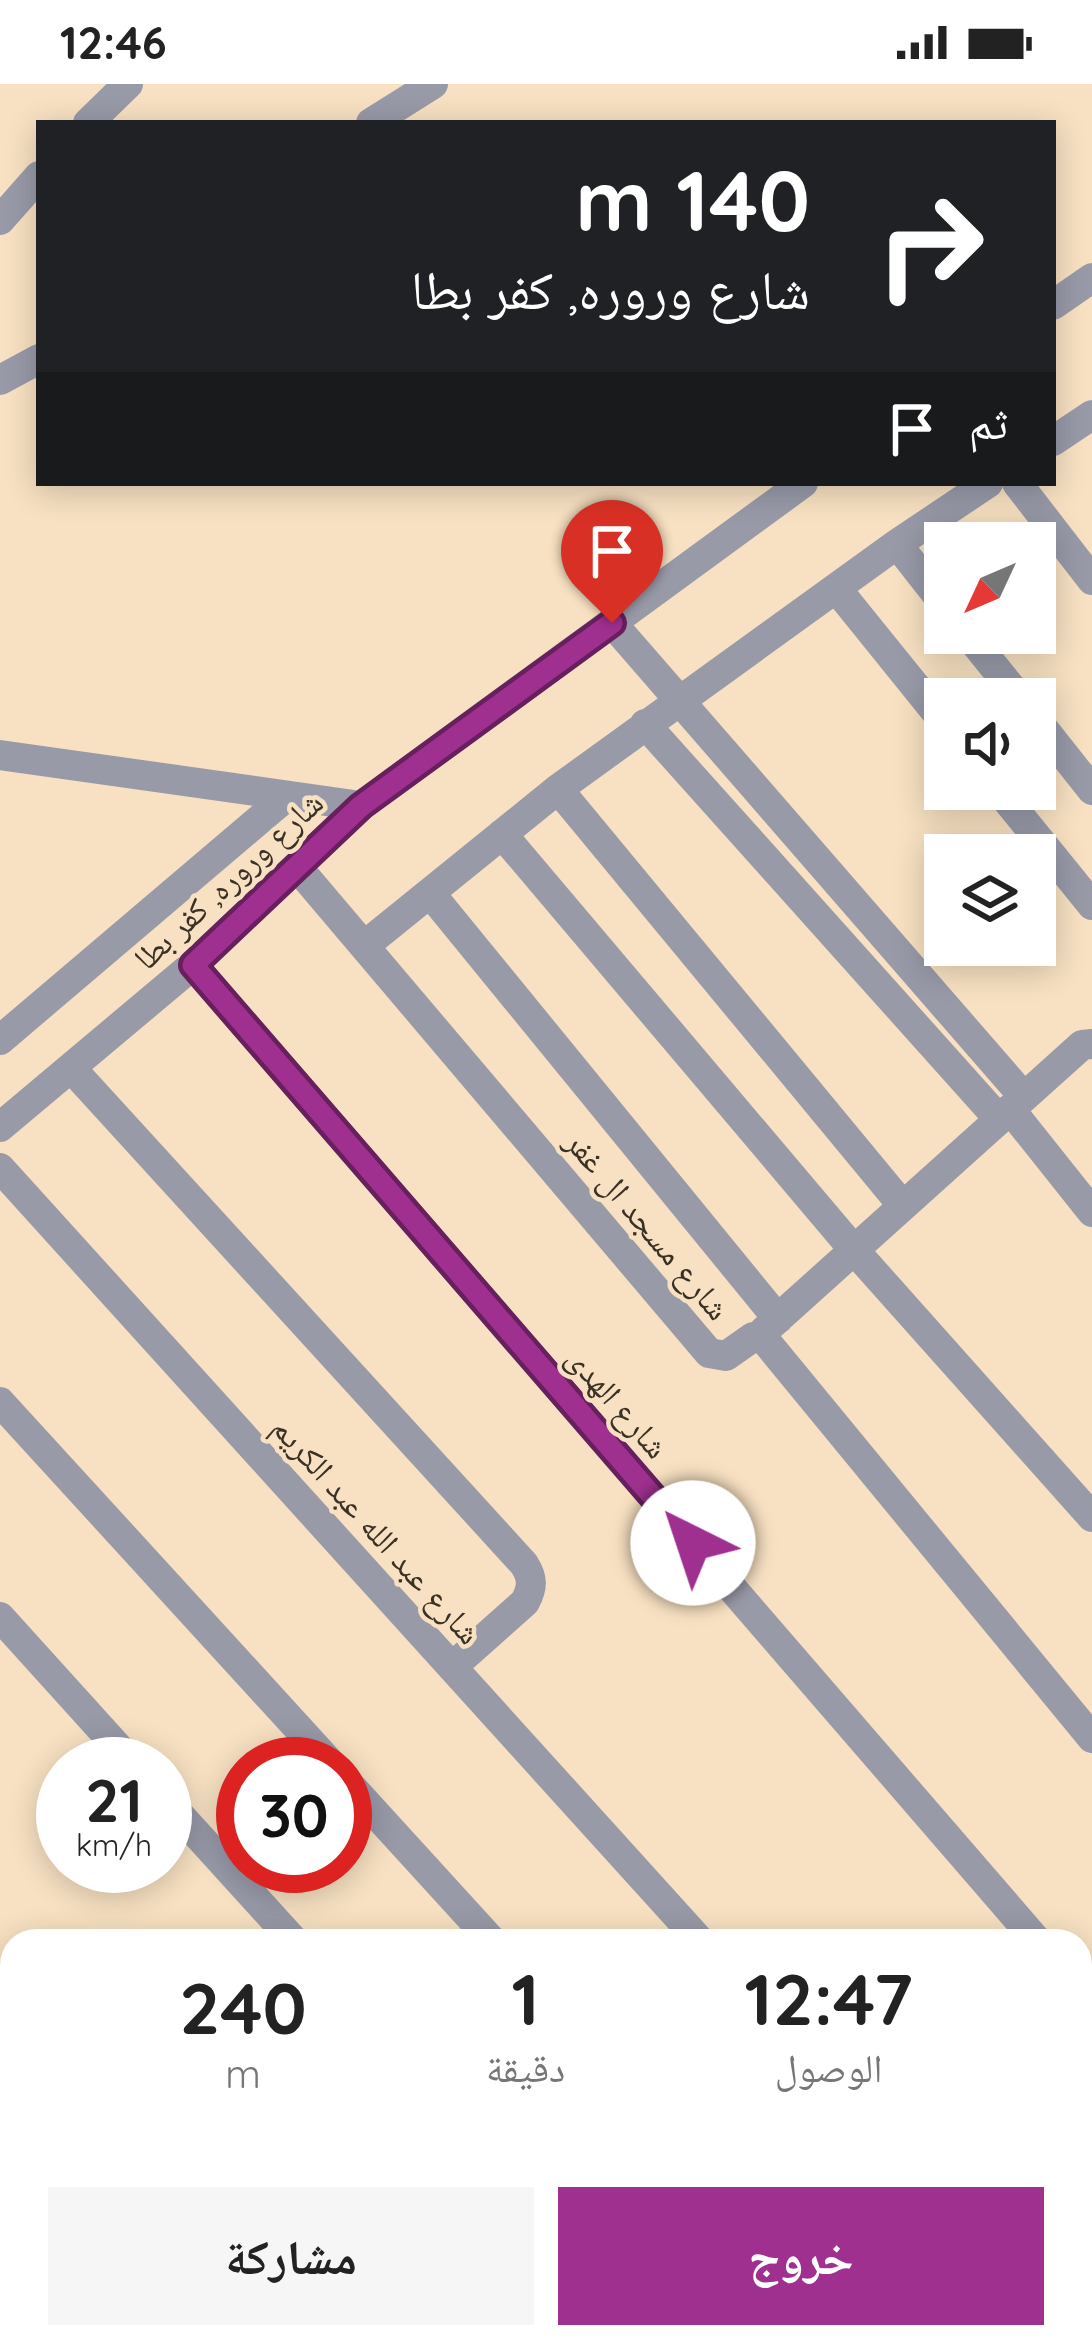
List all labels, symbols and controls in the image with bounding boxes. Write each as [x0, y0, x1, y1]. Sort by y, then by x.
text: 12:46 [60, 14, 167, 70]
text: 140 m [575, 147, 810, 252]
icon: right [852, 168, 1008, 324]
text: شارع وروره, كفر بطا [411, 255, 810, 323]
text: ثم [969, 394, 1008, 450]
icon: arrive [879, 396, 945, 462]
pin [561, 500, 663, 623]
icon: arrive [579, 518, 645, 584]
north arrow [924, 522, 1056, 654]
map controls [924, 522, 1056, 966]
button: sound [924, 678, 1056, 810]
street label: شارع وروره, كفر بطا [124, 781, 332, 979]
button: layers [924, 834, 1056, 966]
street label: شارع مسجد ال غفر [556, 1121, 739, 1328]
street label: شارع الهدى [558, 1337, 678, 1467]
street label: شارع عبد الله عبد الكريم [262, 1407, 490, 1654]
position arrow [630, 1480, 756, 1606]
speed limit sign: 30 [216, 1737, 372, 1893]
text: 21 [85, 1762, 143, 1837]
text: km/h [76, 1826, 152, 1864]
text: 1 [512, 1953, 540, 2043]
text: 12:47 [744, 1953, 913, 2043]
text: 240 [179, 1962, 307, 2052]
text: دقيقة [486, 2043, 565, 2092]
text: الوصول [775, 2043, 883, 2092]
text: m [225, 2049, 261, 2098]
button: مشاركة [48, 2187, 534, 2325]
button: خروج [558, 2187, 1044, 2325]

